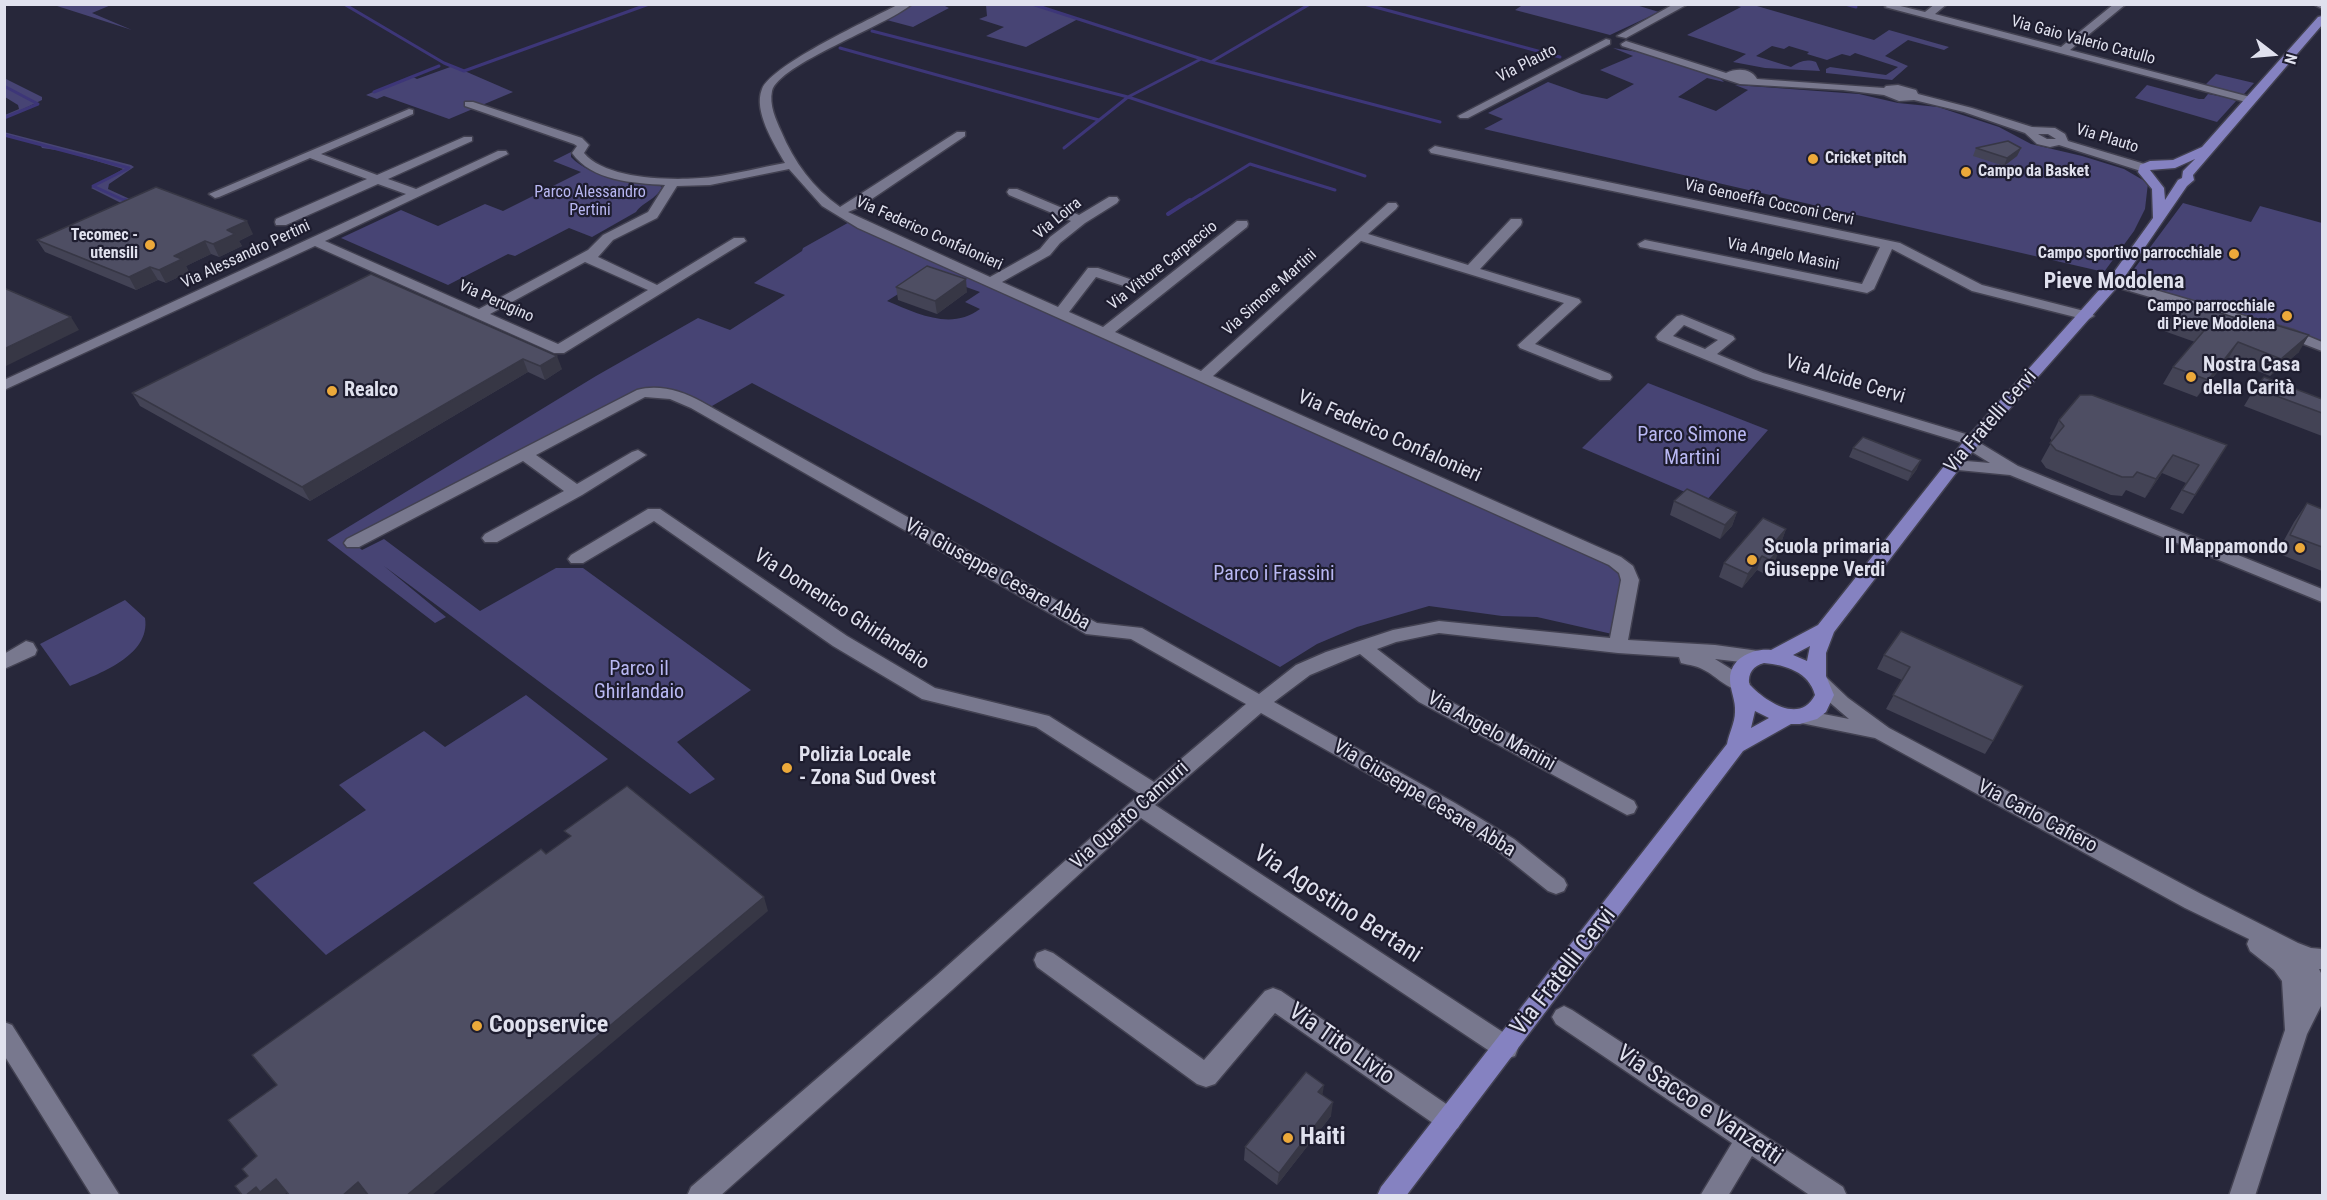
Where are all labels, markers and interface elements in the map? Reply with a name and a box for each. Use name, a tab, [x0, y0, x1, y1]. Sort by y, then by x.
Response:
street label: Via Gaio Valerio Catullo	[2009, 12, 2157, 70]
north arrow	[2243, 24, 2303, 84]
street label: Via Plauto	[1494, 41, 1560, 87]
text: N	[2280, 52, 2301, 66]
street label: Via Plauto	[2073, 120, 2141, 158]
place label: Cricket pitch	[1825, 149, 1907, 169]
marker: Cricket pitch	[1806, 152, 1820, 166]
place label: Campo da Basket	[1978, 162, 2089, 182]
marker: Campo da Basket	[1959, 165, 1973, 179]
street label: Via Genoeffa Cocconi Cervi	[1683, 176, 1855, 230]
park label: Parco Alessandro Pertini	[534, 183, 646, 221]
street label: Via Federico Confalonieri	[853, 193, 1005, 275]
street label: Via Loira	[1030, 194, 1086, 244]
street label: Via Alessandro Pertini	[178, 217, 314, 293]
street label: Via Vittore Carpaccio	[1104, 217, 1222, 315]
place label: Tecomec - utensili	[71, 226, 138, 264]
street label: Via Angelo Masini	[1725, 235, 1841, 275]
marker: Tecomec - utensili	[143, 238, 157, 252]
place label: Campo sportivo parrocchiale	[2038, 244, 2222, 264]
street label: Via Simone Martini	[1219, 246, 1321, 340]
marker: Campo sportivo parrocchiale	[2227, 247, 2241, 261]
district label: Pieve Modolena	[2044, 269, 2184, 295]
street label: Via Perugino	[455, 277, 537, 327]
place label: Campo parrocchiale di Pieve Modolena	[2147, 297, 2275, 335]
marker: Campo parrocchiale di Pieve Modolena	[2280, 309, 2294, 323]
street label: Via Alcide Cervi	[1782, 350, 1908, 410]
place label: Nostra Casa della Carità	[2203, 354, 2300, 401]
street label: Via Fratelli Cervi	[1940, 366, 2042, 478]
marker: Nostra Casa della Carità	[2184, 370, 2198, 384]
place label: Realco	[344, 379, 398, 403]
marker: Realco	[325, 384, 339, 398]
street label: Via Federico Confalonieri	[1293, 386, 1485, 488]
park label: Parco Simone Martini	[1637, 424, 1747, 471]
street label: Via Giuseppe Cesare Abba	[900, 514, 1094, 636]
place label: Scuola primaria Giuseppe Verdi	[1764, 536, 1890, 583]
place label: Il Mappamondo	[2165, 536, 2288, 560]
marker: Il Mappamondo	[2293, 541, 2307, 555]
street label: Via Domenico Ghirlandaio	[749, 544, 933, 676]
marker: Scuola primaria Giuseppe Verdi	[1745, 553, 1759, 567]
park label: Parco i Frassini	[1213, 563, 1335, 587]
park label: Parco il Ghirlandaio	[594, 658, 684, 705]
street label: Via Angelo Manini	[1423, 687, 1559, 777]
street label: Via Giuseppe Cesare Abba	[1329, 735, 1519, 863]
place label: Polizia Locale - Zona Sud Ovest	[799, 744, 936, 791]
street label: Via Quarto Camurri	[1066, 757, 1194, 875]
marker: Polizia Locale - Zona Sud Ovest	[780, 761, 794, 775]
street label: Via Carlo Cafiero	[1973, 775, 2101, 859]
street label: Via Agostino Bertani	[1248, 840, 1426, 970]
street label: Via Fratelli Cervi	[1505, 902, 1623, 1042]
street label: Via Tito Livio	[1282, 998, 1400, 1092]
place label: Coopservice	[489, 1012, 608, 1040]
marker: Coopservice	[470, 1019, 484, 1033]
street label: Via Sacco e Vanzetti	[1611, 1040, 1787, 1172]
place label: Haiti	[1300, 1124, 1345, 1152]
marker: Haiti	[1281, 1131, 1295, 1145]

